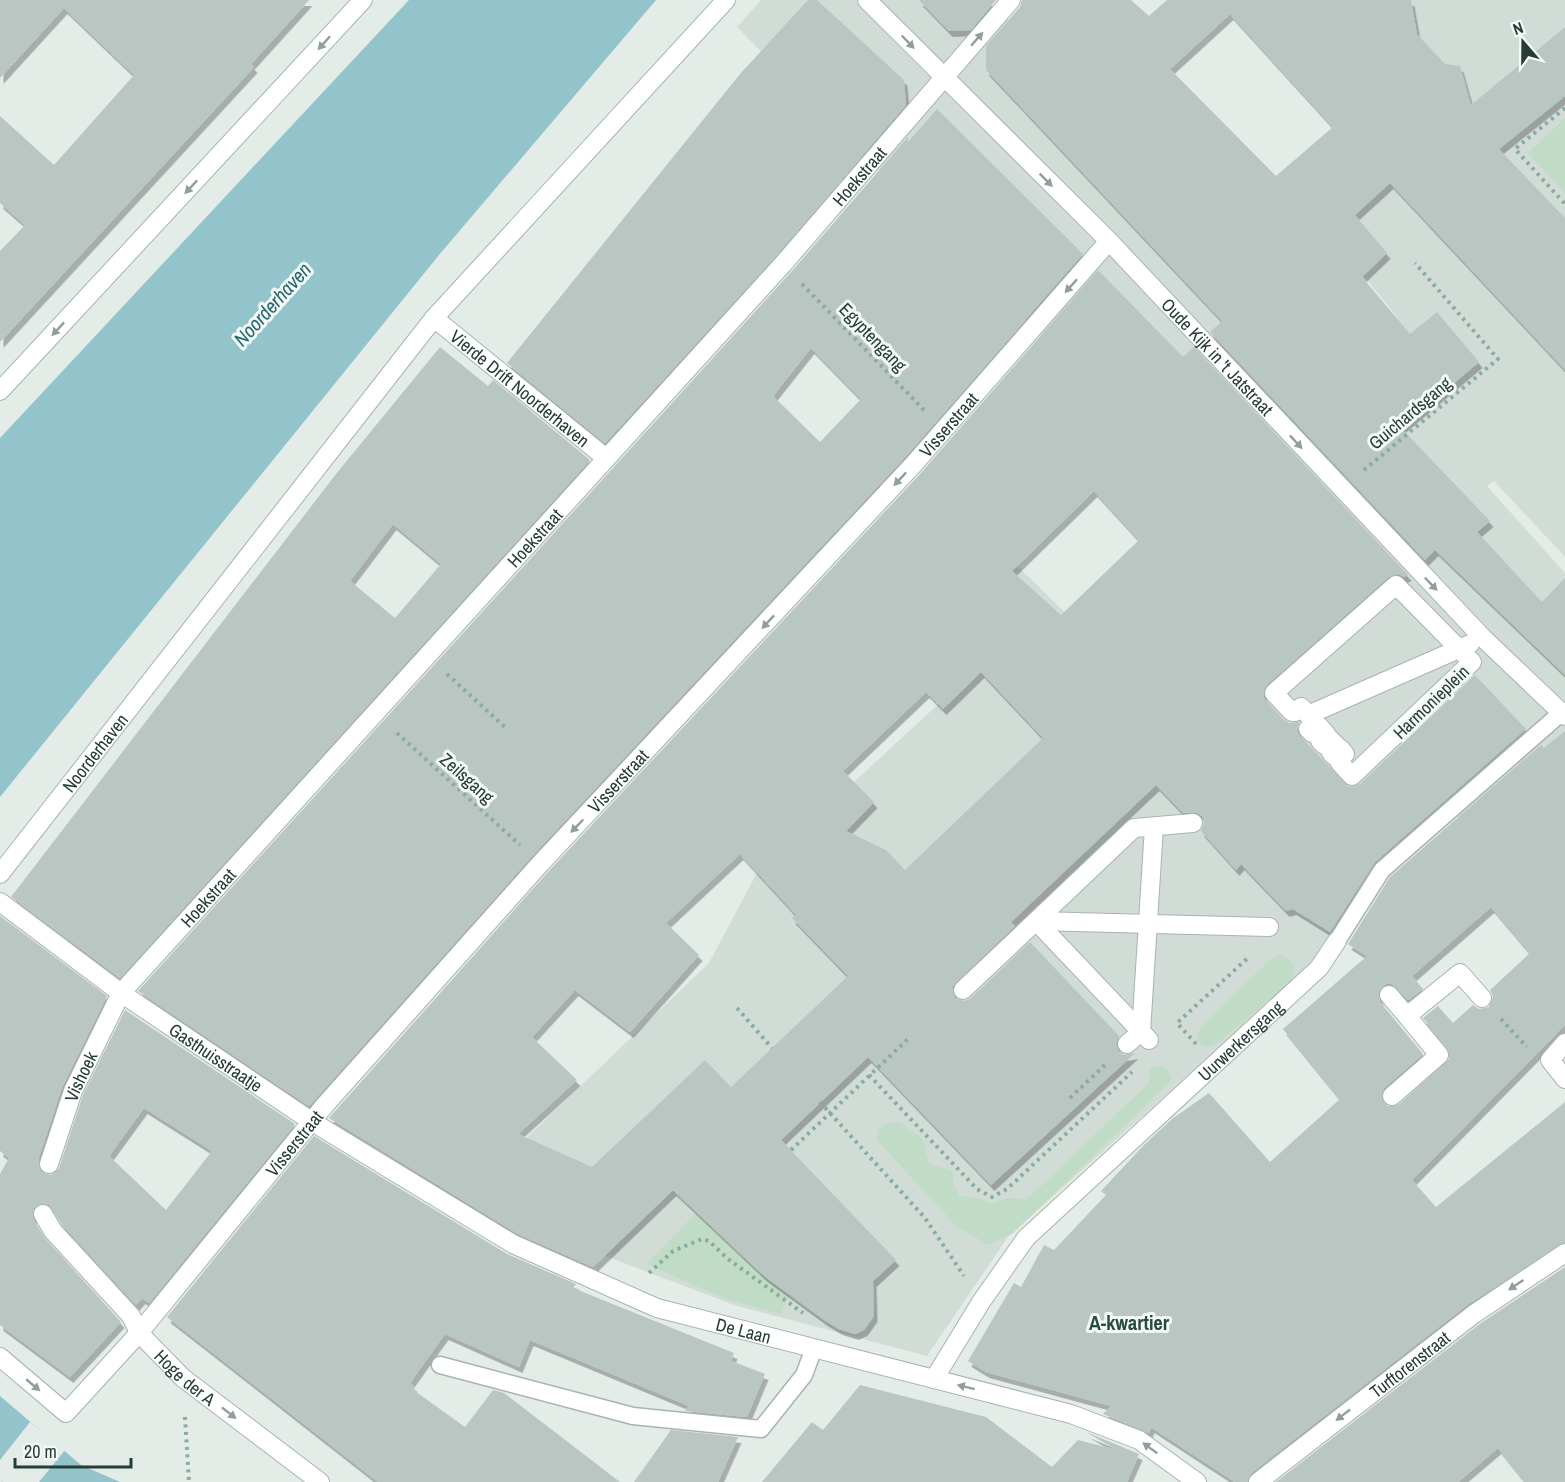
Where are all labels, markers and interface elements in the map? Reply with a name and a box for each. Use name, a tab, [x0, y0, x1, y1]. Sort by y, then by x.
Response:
north arrow	[1493, 12, 1553, 72]
text: N	[1510, 16, 1526, 40]
one-way arrow	[970, 32, 983, 47]
one-way arrow	[901, 34, 915, 49]
one-way arrow	[317, 36, 331, 50]
street label: Hoekstraat	[826, 141, 892, 211]
one-way arrow	[1039, 172, 1053, 186]
one-way arrow	[185, 179, 199, 193]
water label: Noorderhaven	[227, 256, 317, 352]
one-way arrow	[1065, 278, 1078, 293]
street label: Oude Kijk in 't Jatstraat	[1156, 292, 1279, 421]
street label: Egyptengang	[834, 297, 913, 378]
one-way arrow	[52, 321, 65, 336]
street label: Vierde Drift Noorderhaven	[445, 324, 595, 452]
street label: Guichardsgang	[1363, 370, 1457, 455]
street label: Visserstraat	[913, 387, 984, 462]
one-way arrow	[1289, 435, 1303, 449]
one-way arrow	[894, 471, 907, 486]
street label: Hoekstraat	[501, 503, 568, 573]
one-way arrow	[1423, 576, 1437, 590]
one-way arrow	[761, 615, 775, 629]
street label: Harmonieplein	[1387, 659, 1475, 745]
street label: Noorderhaven	[56, 708, 133, 797]
street label: Visserstraat	[582, 744, 654, 818]
street label: Zeilsgang	[435, 747, 500, 810]
one-way arrow	[570, 818, 584, 832]
street label: Hoekstraat	[174, 863, 241, 932]
street label: Uurwerkersgang	[1192, 994, 1289, 1086]
street label: Gasthuisstraatje	[164, 1017, 268, 1097]
street label: Vishoek	[58, 1047, 103, 1105]
street label: Visserstraat	[259, 1105, 328, 1181]
one-way arrow	[1508, 1280, 1525, 1291]
district label: A-kwartier	[1089, 1309, 1170, 1336]
street label: De Laan	[713, 1311, 774, 1349]
street label: Turftorenstraat	[1364, 1325, 1455, 1403]
street label: Hoge der A	[149, 1344, 221, 1411]
one-way arrow	[25, 1378, 40, 1391]
one-way arrow	[956, 1382, 974, 1391]
one-way arrow	[222, 1407, 237, 1419]
one-way arrow	[1336, 1408, 1351, 1420]
scale bar	[15, 1431, 130, 1469]
text: 20 m	[24, 1439, 57, 1464]
one-way arrow	[1142, 1442, 1157, 1454]

